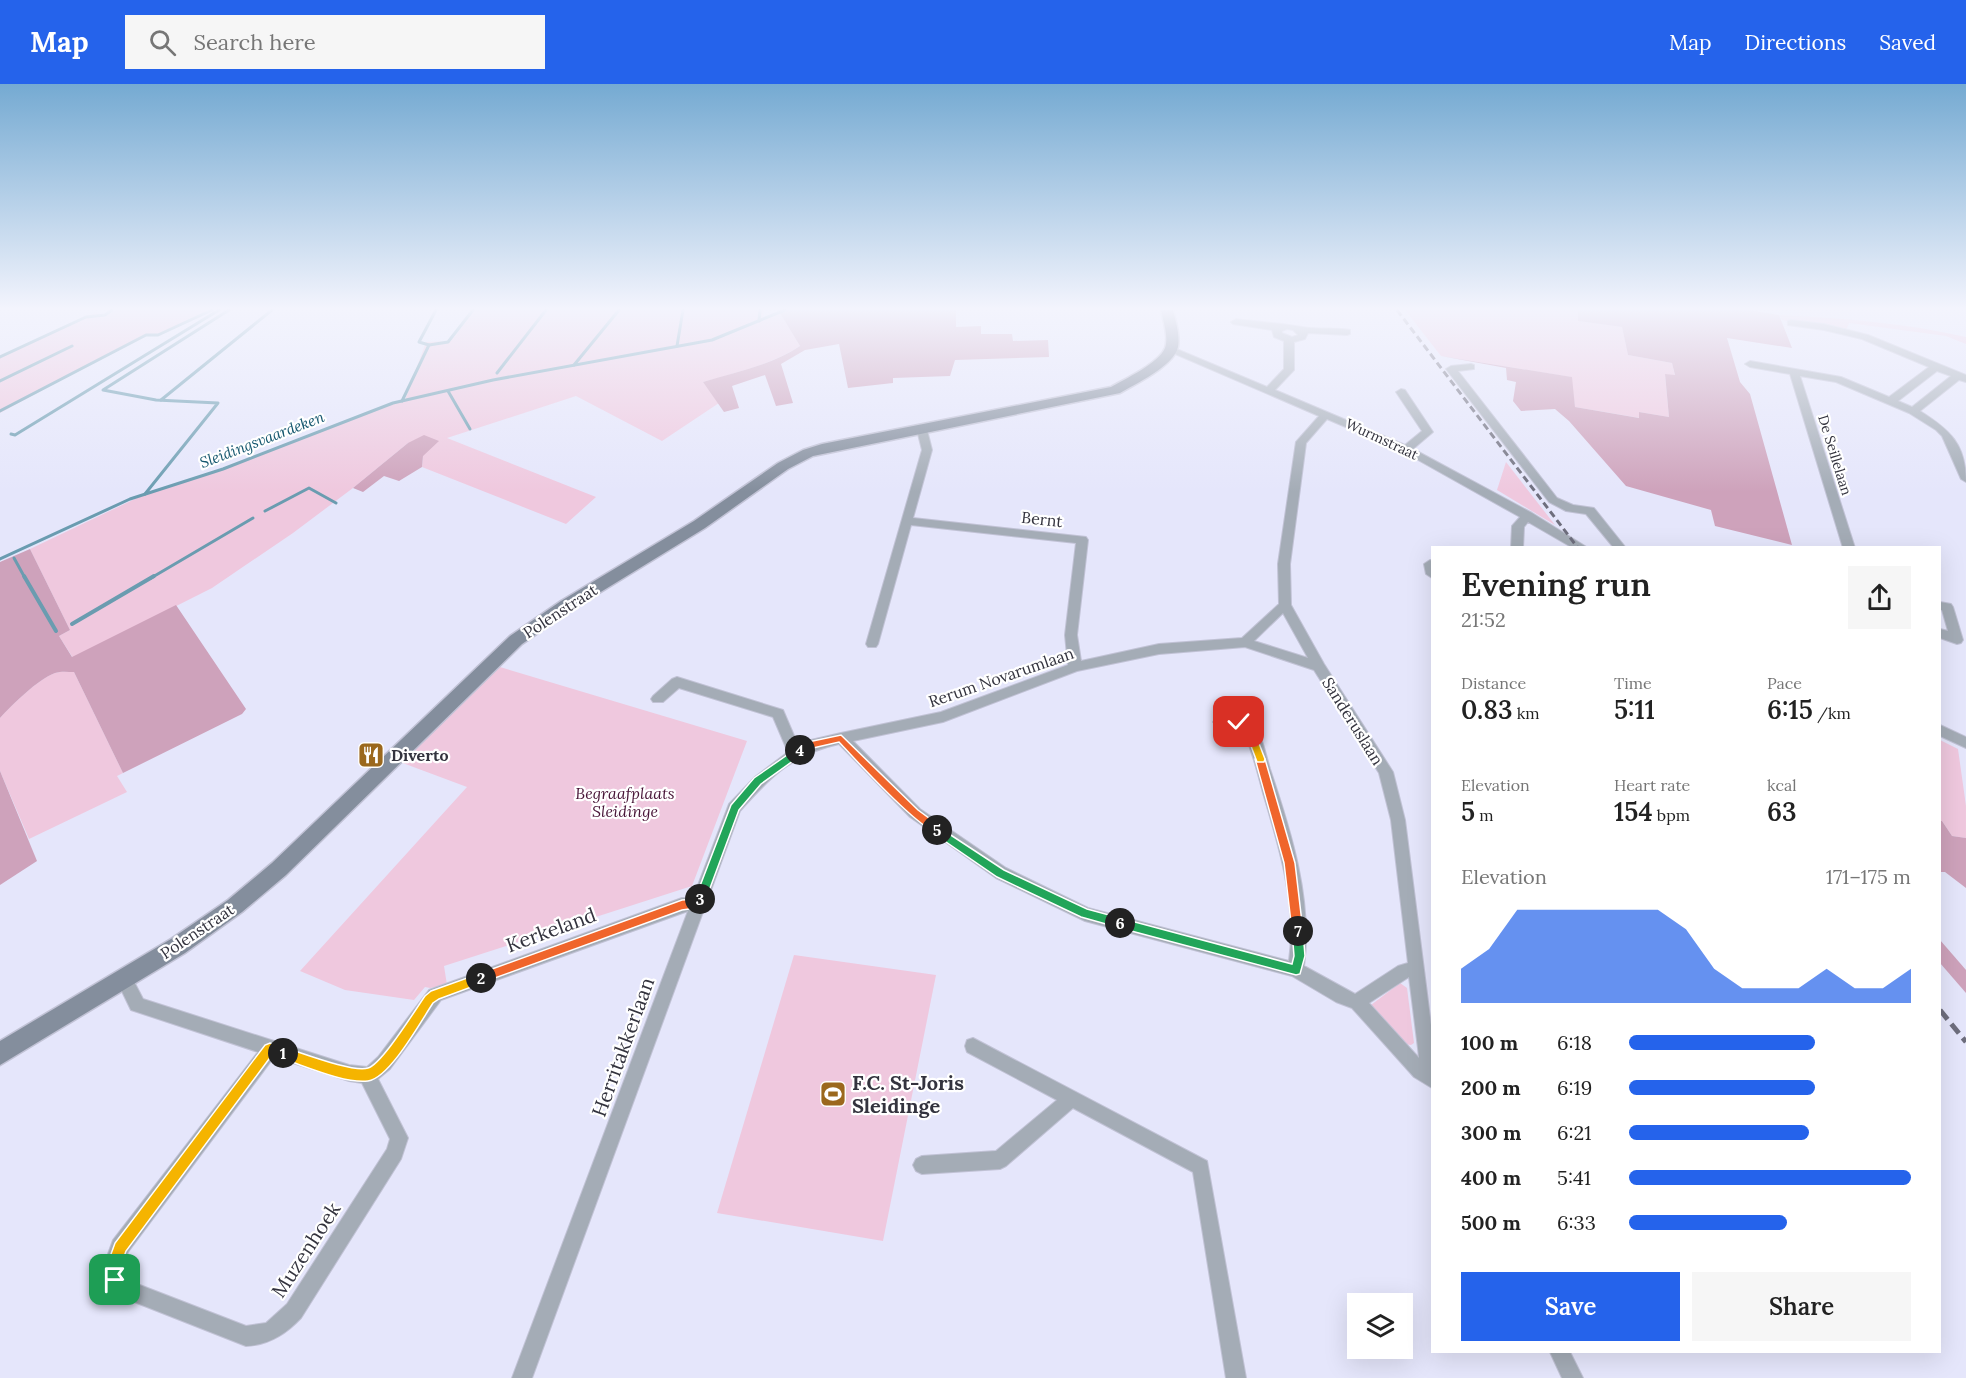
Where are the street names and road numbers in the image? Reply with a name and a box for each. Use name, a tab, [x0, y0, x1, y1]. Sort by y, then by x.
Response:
street label: De Seillelaan	[1814, 413, 1856, 498]
street label: Wurmstraat	[1343, 414, 1422, 464]
street label: Bernt	[1020, 507, 1064, 531]
street label: Polenstraat	[519, 579, 602, 642]
street label: Rerum Novarumlaan	[926, 643, 1077, 711]
street label: Sanderuslaan	[1318, 673, 1388, 769]
street label: Polenstraat	[156, 899, 238, 963]
street label: Kerkeland	[502, 902, 599, 957]
street label: Herritakkerlaan	[586, 974, 659, 1120]
street label: Muzenhoek	[266, 1197, 346, 1302]

